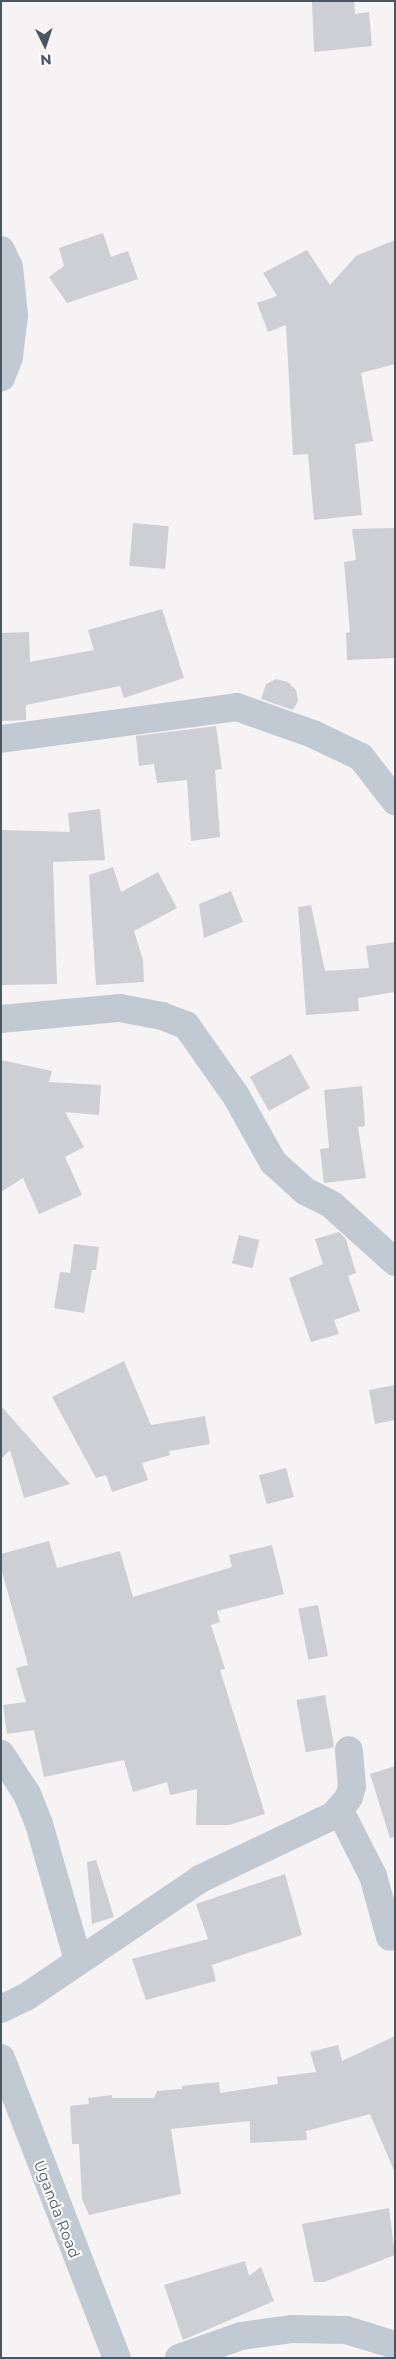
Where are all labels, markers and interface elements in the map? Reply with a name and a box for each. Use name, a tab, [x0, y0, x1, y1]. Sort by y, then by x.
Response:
north arrow	[20, 20, 70, 70]
text: N	[40, 51, 52, 69]
street label: Uganda Road	[30, 2158, 84, 2260]

